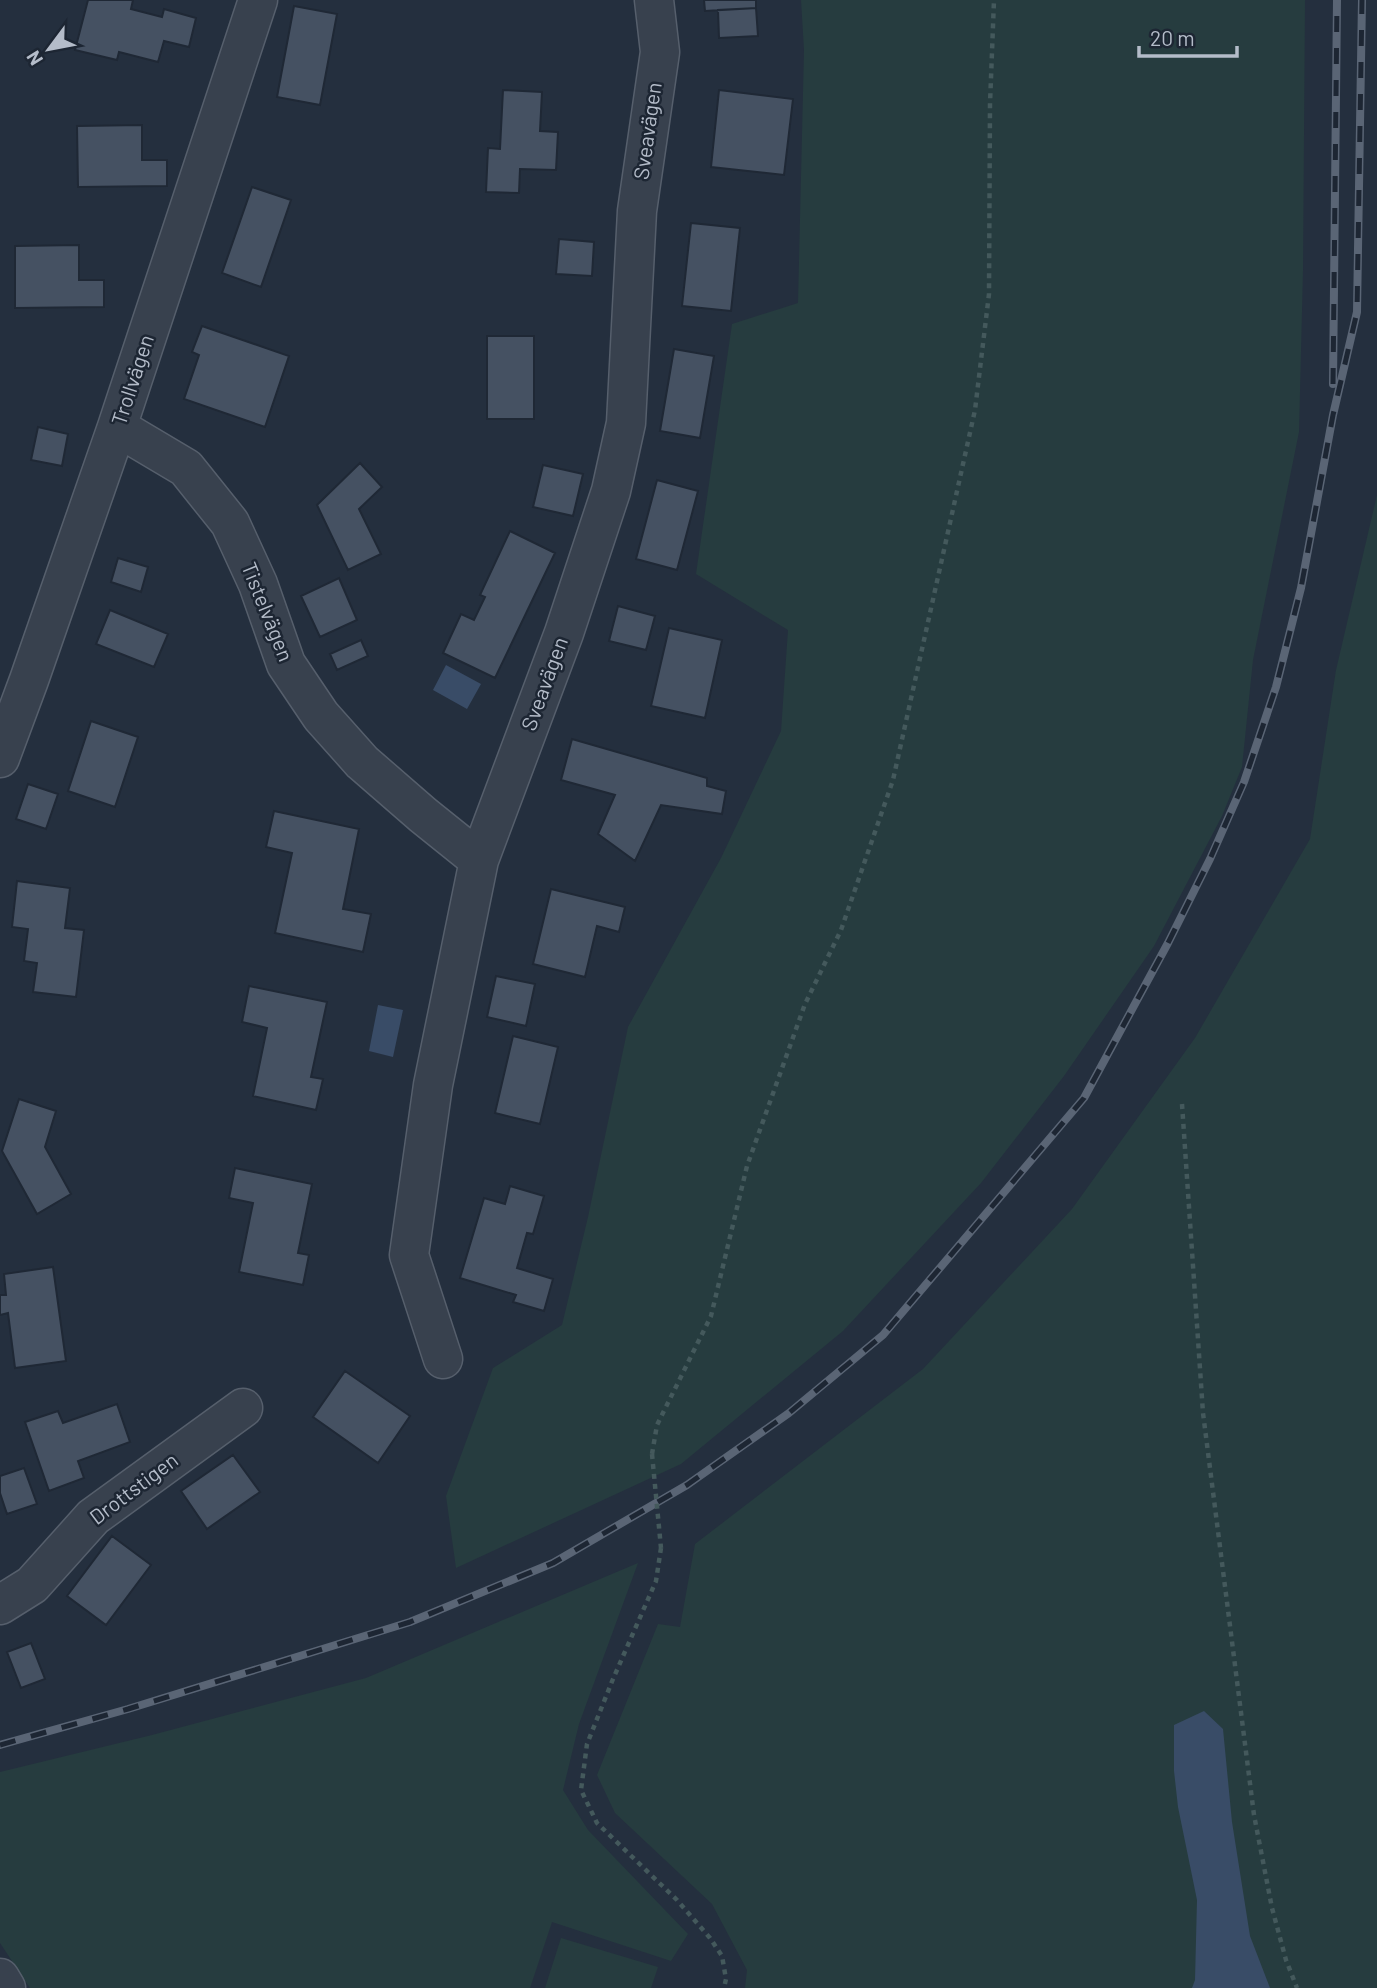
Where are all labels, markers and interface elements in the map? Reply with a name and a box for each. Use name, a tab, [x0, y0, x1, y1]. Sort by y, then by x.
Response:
north arrow	[14, 14, 84, 84]
scale bar	[1139, 14, 1237, 58]
text: 20 m	[1150, 25, 1195, 50]
text: N	[21, 47, 47, 70]
street label: Sveavägen	[627, 81, 666, 181]
street label: Trollvägen	[105, 331, 158, 428]
street label: Tistelvägen	[237, 558, 300, 665]
street label: Sveavägen	[515, 633, 572, 734]
street label: Drottstigen	[84, 1447, 182, 1529]

